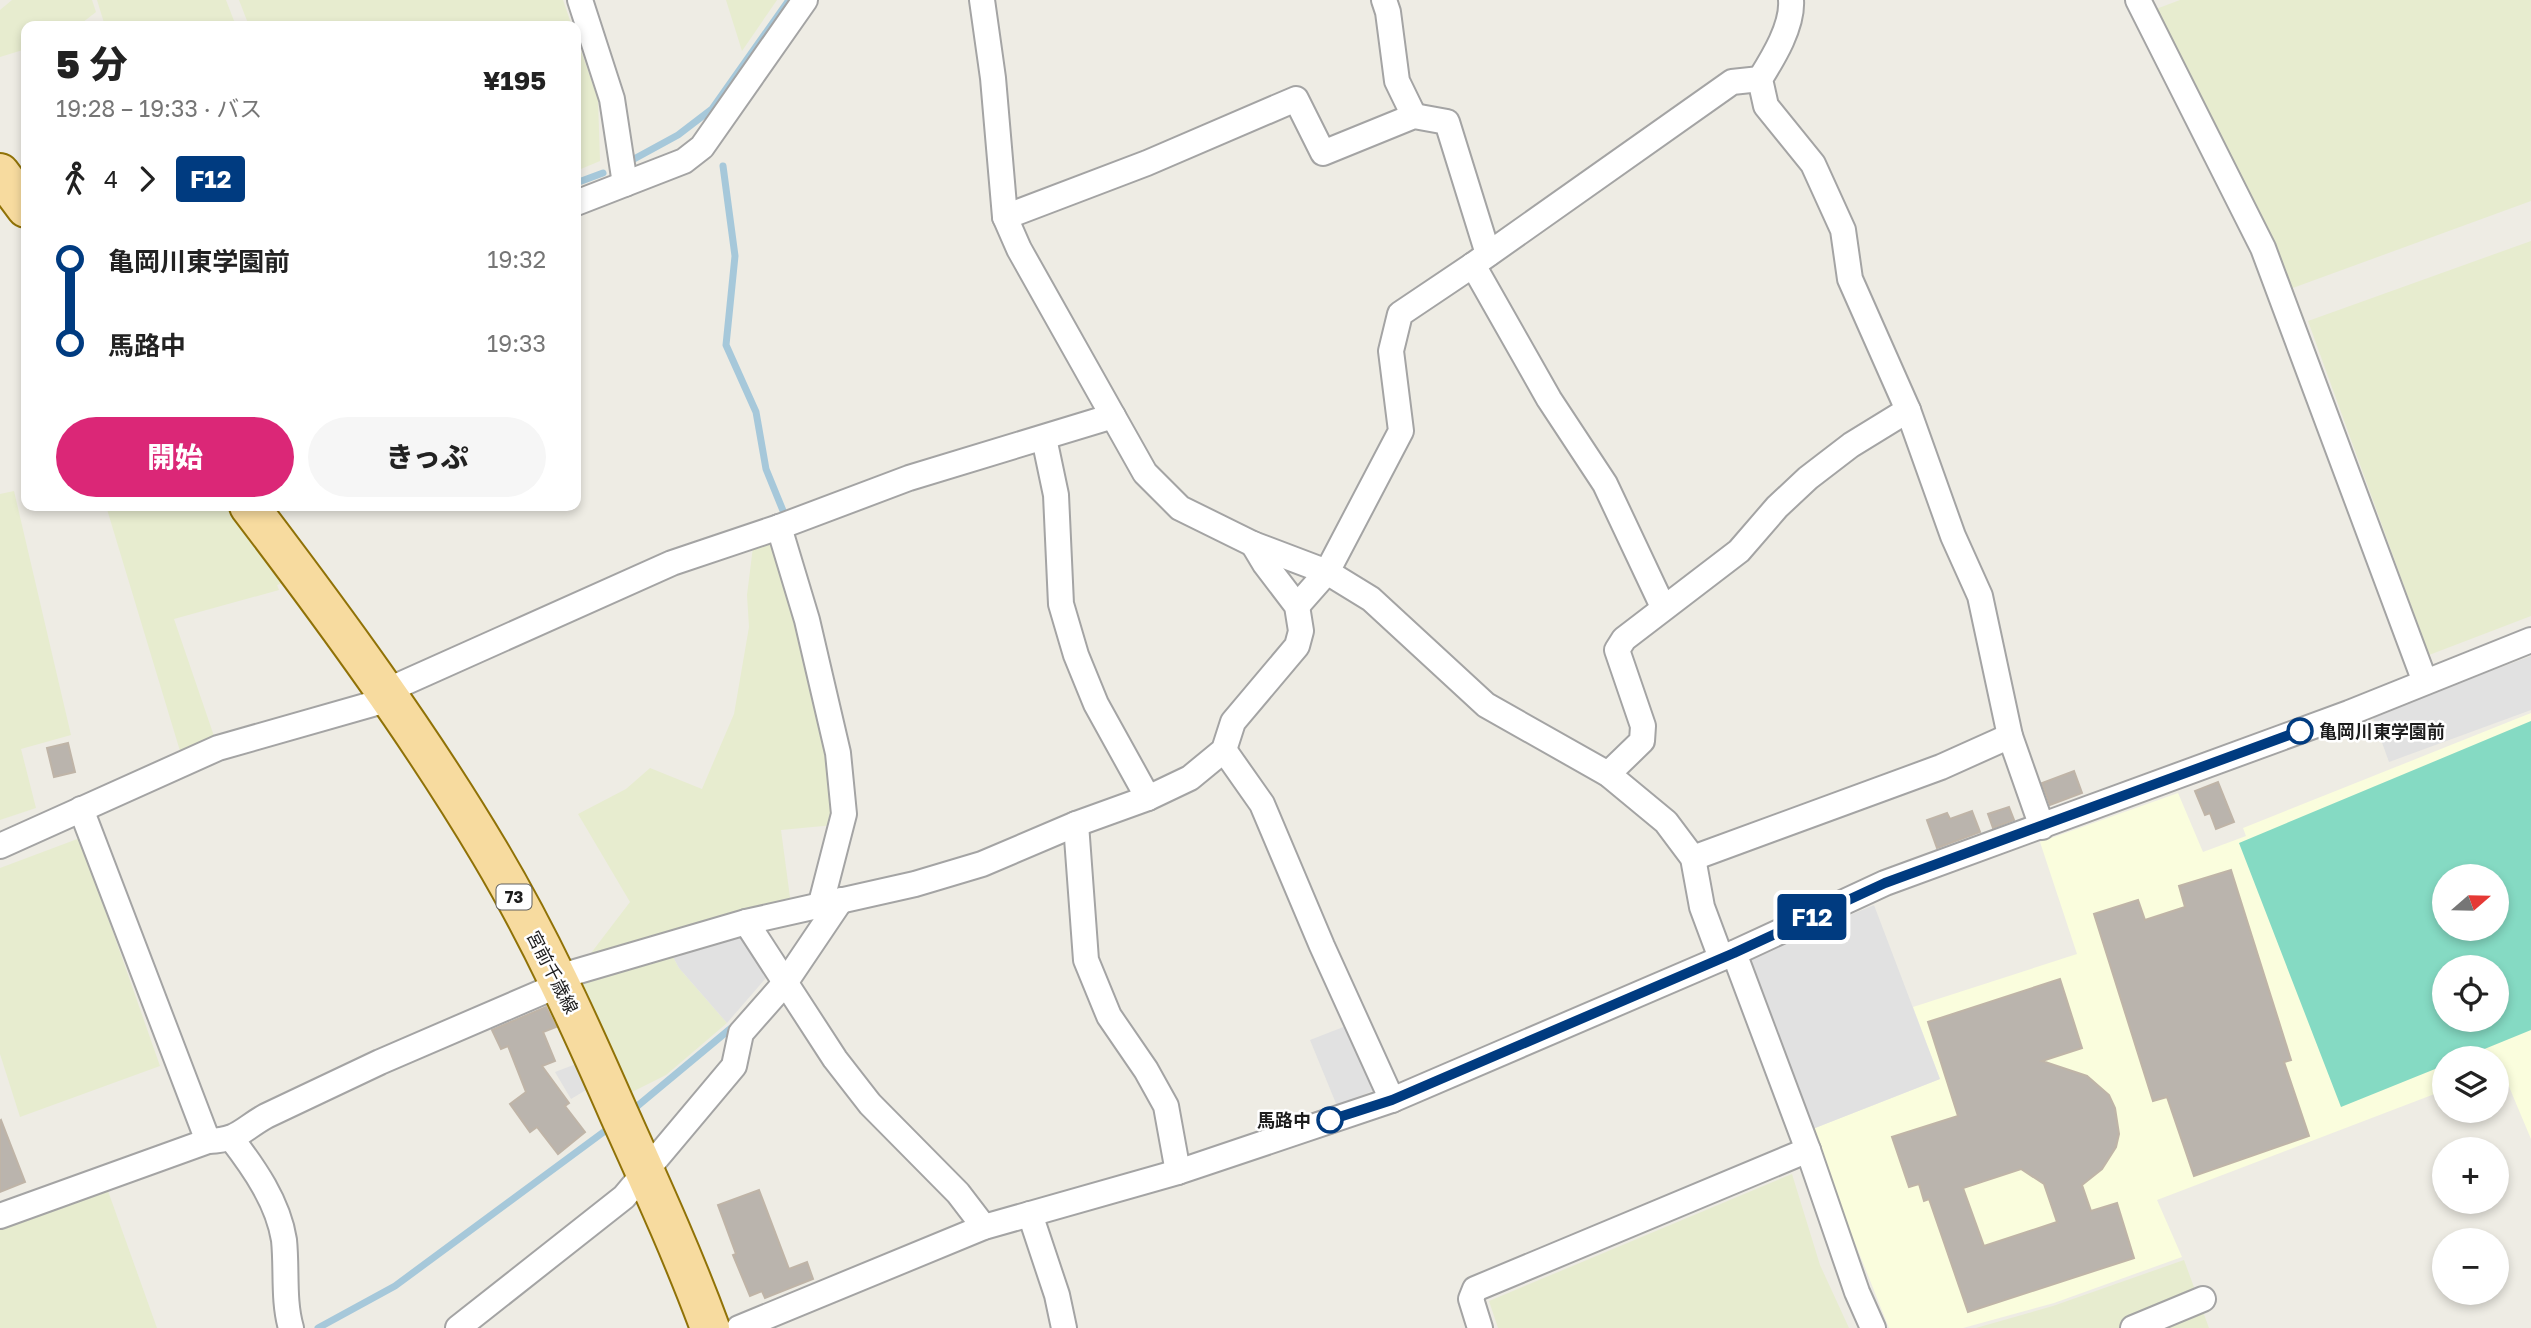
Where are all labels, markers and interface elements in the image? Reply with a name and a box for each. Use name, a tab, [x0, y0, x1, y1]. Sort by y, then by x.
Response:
text: 5 分	[56, 41, 127, 86]
text: ¥195	[483, 65, 546, 96]
text: 19:28 – 19:33 · バス	[56, 94, 262, 122]
icon: walk	[56, 160, 94, 198]
icon: forward	[128, 160, 166, 198]
text: F12	[190, 164, 231, 193]
text: 4	[104, 165, 118, 193]
text: 19:32	[487, 245, 546, 273]
text: 亀岡川東学園前	[108, 246, 290, 277]
text: 19:33	[487, 329, 546, 357]
text: 馬路中	[108, 330, 186, 361]
button: 開始	[56, 417, 294, 497]
button: きっぷ	[308, 417, 546, 497]
marker: 亀岡川東学園前	[2287, 718, 2313, 744]
place label: 亀岡川東学園前	[2319, 720, 2445, 742]
north arrow	[2432, 864, 2510, 942]
map controls	[2432, 864, 2509, 1305]
road number: 73	[496, 884, 532, 909]
line badge: F12	[1772, 894, 1852, 940]
text: F12	[1791, 902, 1833, 931]
street label: 宮前千歳線	[523, 927, 583, 1017]
button: locate	[2432, 955, 2509, 1032]
button: layers	[2432, 1046, 2509, 1123]
marker: 馬路中	[1317, 1107, 1343, 1133]
place label: 馬路中	[1257, 1109, 1311, 1131]
button: +	[2432, 1137, 2509, 1214]
button: −	[2432, 1228, 2509, 1305]

